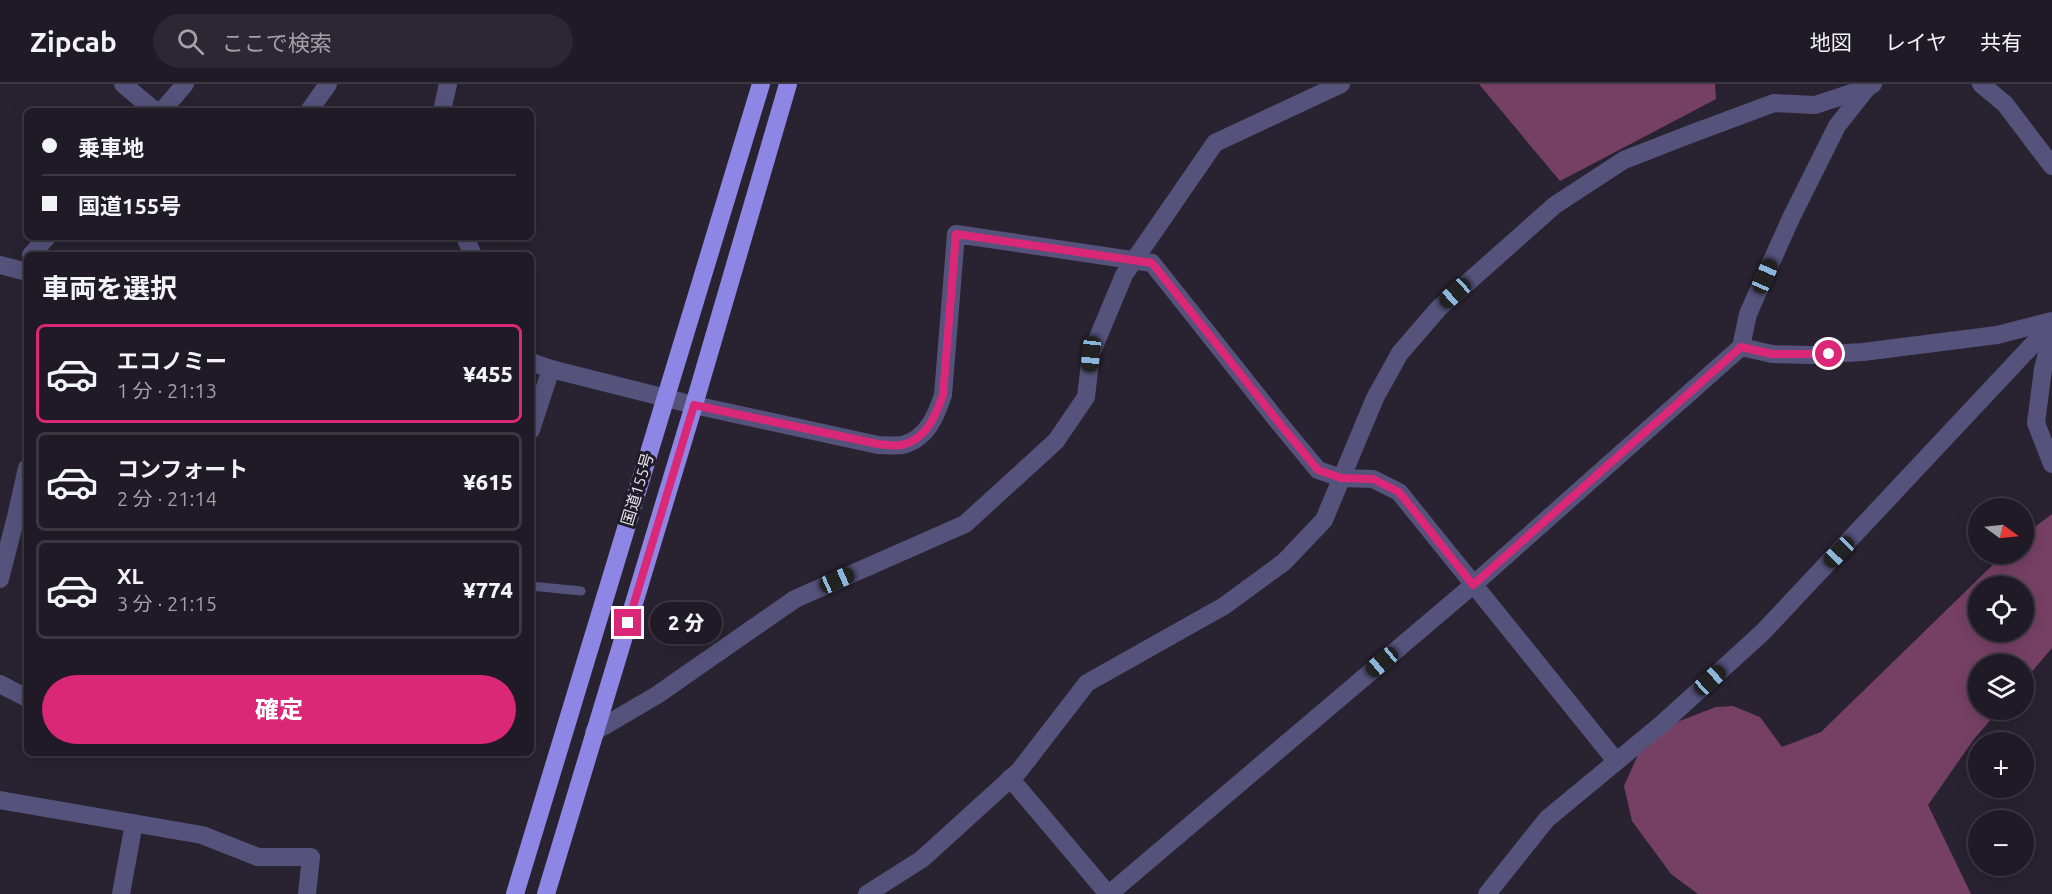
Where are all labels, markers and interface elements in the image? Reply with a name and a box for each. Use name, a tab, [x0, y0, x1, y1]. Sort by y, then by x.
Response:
search box	[153, 14, 573, 68]
icon: search	[174, 25, 207, 58]
text: Zipcab	[30, 26, 117, 57]
text: ここで検索	[222, 30, 332, 55]
text: 地図	[1810, 30, 1852, 54]
text: レイヤ	[1885, 30, 1947, 54]
text: 共有	[1980, 30, 2022, 54]
text: 乗車地	[78, 135, 144, 160]
text: 国道155号	[78, 193, 181, 218]
car	[1749, 256, 1781, 296]
text: 車両を選択	[42, 273, 177, 303]
car	[1436, 274, 1474, 312]
car	[1080, 335, 1102, 373]
route start	[1815, 340, 1842, 367]
icon: car	[45, 347, 99, 401]
text: エコノミー	[117, 348, 227, 373]
text: ¥455	[463, 361, 513, 386]
text: 1 分 · 21:13	[117, 379, 217, 402]
street label: 国道155号	[617, 450, 657, 528]
icon: car	[45, 455, 99, 509]
text: コンフォート	[117, 456, 248, 481]
text: ¥615	[463, 469, 513, 494]
text: 2 分 · 21:14	[117, 487, 217, 510]
north arrow	[1968, 498, 2034, 564]
map controls	[1968, 498, 2034, 876]
car	[1820, 533, 1858, 571]
icon: car	[45, 563, 99, 617]
text: XL	[117, 563, 144, 588]
car	[817, 564, 857, 596]
button: locate	[1968, 576, 2034, 642]
text: ¥774	[463, 577, 513, 602]
text: 3 分 · 21:15	[117, 592, 217, 615]
callout: 2 分	[649, 602, 721, 644]
route end	[614, 609, 641, 636]
text: 2 分	[668, 611, 704, 634]
car	[1362, 644, 1402, 680]
button: layers	[1968, 654, 2034, 720]
car	[1691, 661, 1729, 699]
button: 確定	[42, 675, 516, 744]
button: +	[1968, 732, 2034, 798]
button: −	[1968, 810, 2034, 876]

